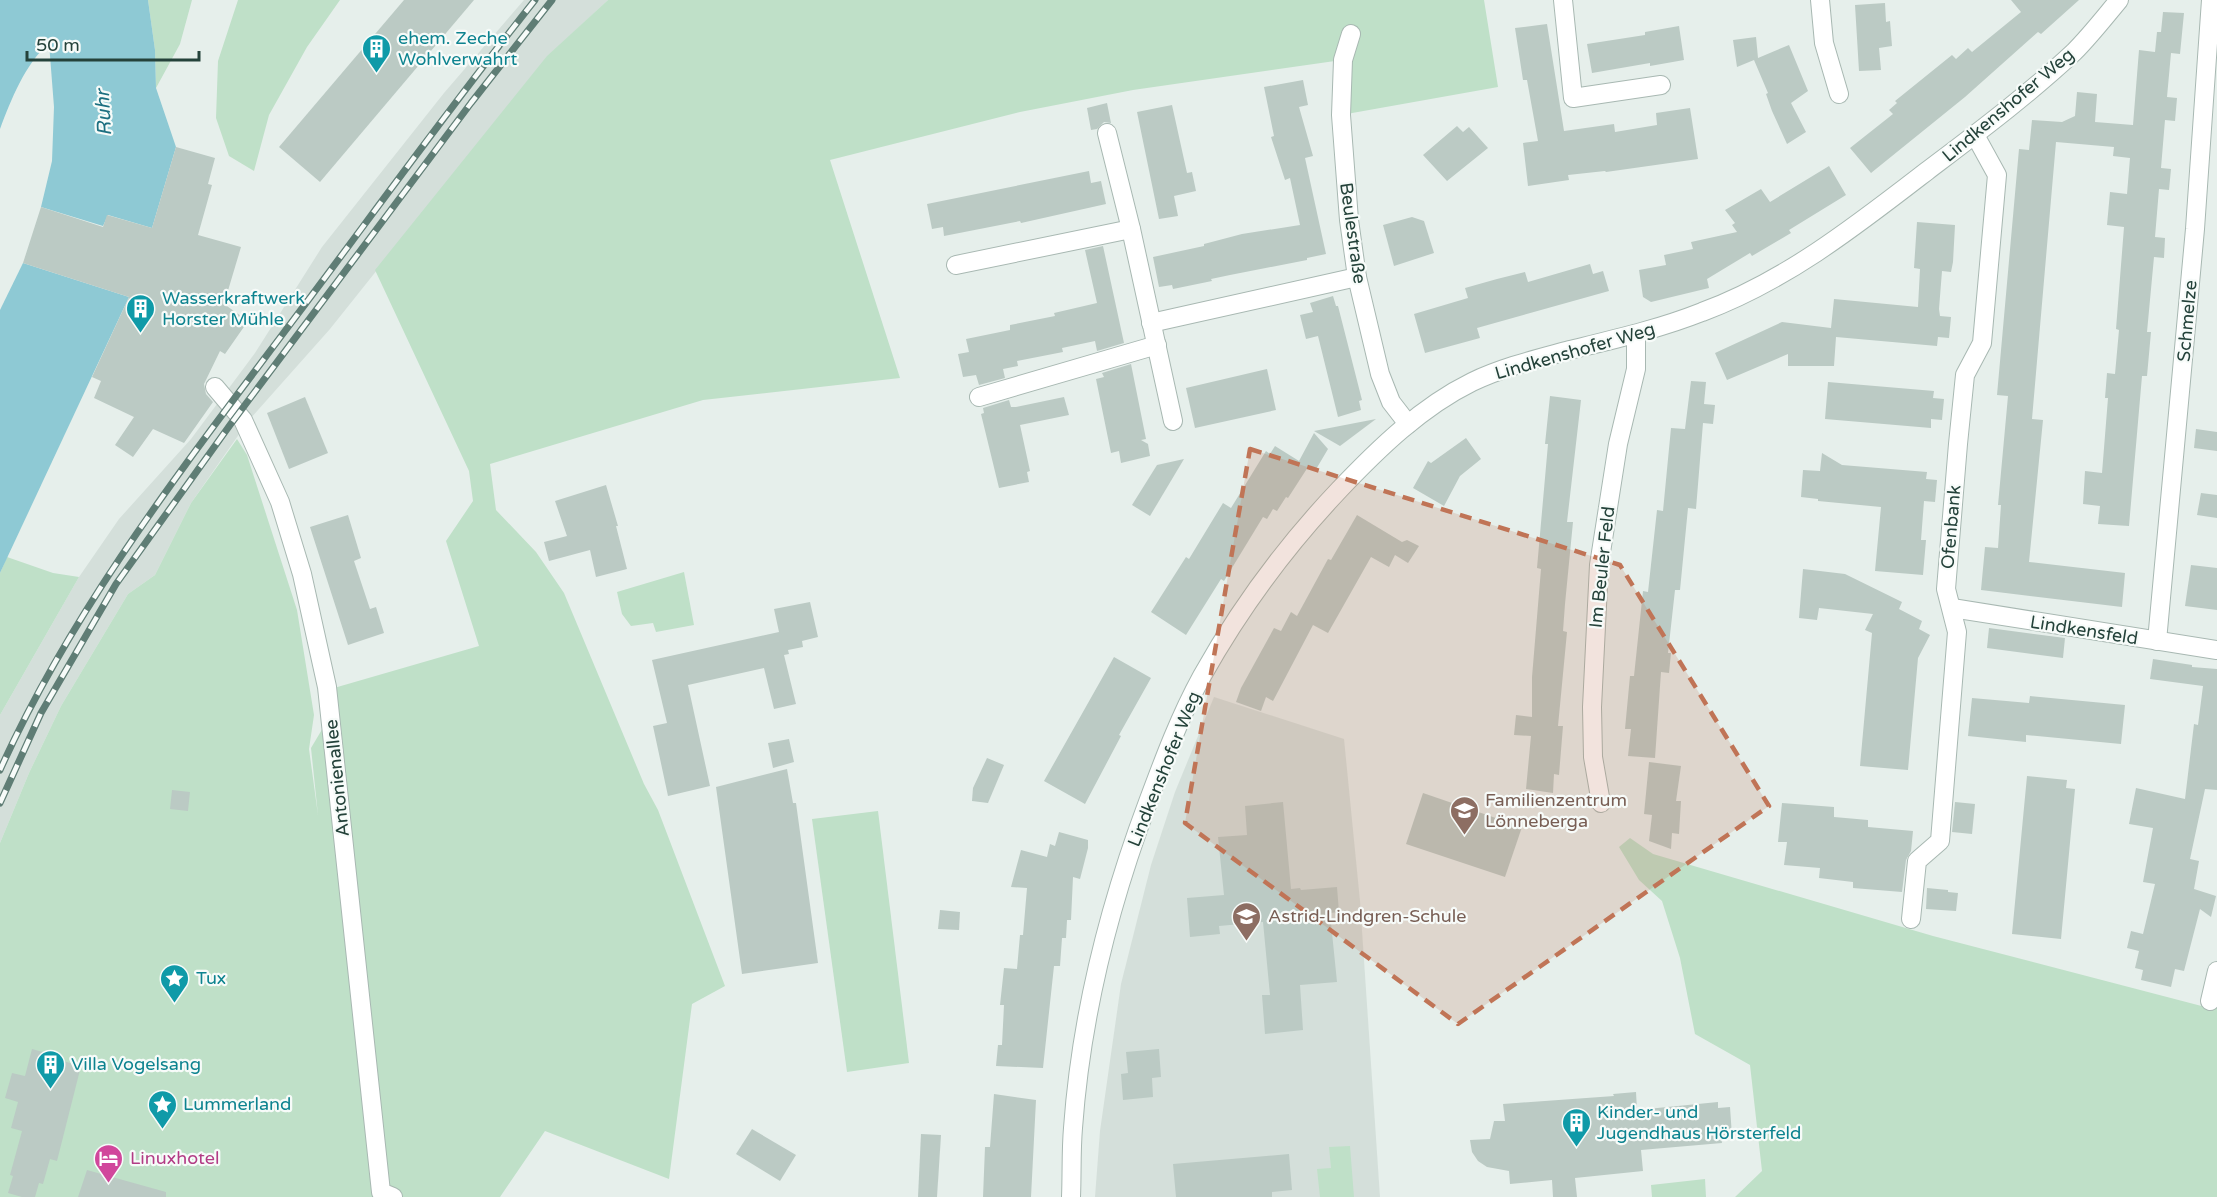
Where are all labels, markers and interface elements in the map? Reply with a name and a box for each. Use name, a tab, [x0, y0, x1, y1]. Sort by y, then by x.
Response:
scale bar	[27, 24, 200, 62]
place label: ehem. Zeche Wohlverwahrt	[398, 27, 517, 70]
building icon: ehem. Zeche Wohlverwahrt	[361, 32, 393, 74]
text: 50 m	[36, 34, 80, 56]
street label: Lindkenshofer Weg	[1938, 43, 2078, 167]
water label: Ruhr	[91, 87, 117, 137]
street label: Beulestraße	[1335, 181, 1371, 285]
street label: Schmelze	[2172, 279, 2202, 363]
place label: Wasserkraftwerk Horster Mühle	[162, 287, 305, 330]
building icon: Wasserkraftwerk Horster Mühle	[125, 292, 157, 334]
street label: Lindkenshofer Weg	[1492, 318, 1658, 384]
street label: Ofenbank	[1936, 484, 1966, 570]
street label: Im Beuler Feld	[1585, 505, 1619, 629]
street label: Lindkensfeld	[2028, 611, 2140, 649]
street label: Lindkenshofer Weg	[1123, 688, 1205, 850]
street label: Antonienallee	[320, 718, 354, 838]
place label: Familienzentrum Lönneberga	[1485, 789, 1627, 832]
school or university icon: Familienzentrum Lönneberga	[1448, 794, 1480, 836]
school or university icon: Astrid-Lindgren-Schule	[1231, 900, 1263, 942]
place label: Astrid-Lindgren-Schule	[1268, 905, 1466, 927]
place icon: Tux	[159, 962, 191, 1004]
place label: Tux	[196, 967, 226, 989]
building icon: Villa Vogelsang	[34, 1048, 66, 1090]
place label: Villa Vogelsang	[71, 1053, 201, 1075]
place icon: Lummerland	[146, 1088, 178, 1130]
place label: Lummerland	[183, 1093, 291, 1115]
place label: Kinder- und Jugendhaus Hörsterfeld	[1597, 1101, 1801, 1144]
building icon: Kinder- und Jugendhaus Hörsterfeld	[1560, 1106, 1592, 1148]
hotel icon: Linuxhotel	[93, 1142, 125, 1184]
place label: Linuxhotel	[130, 1147, 219, 1169]

